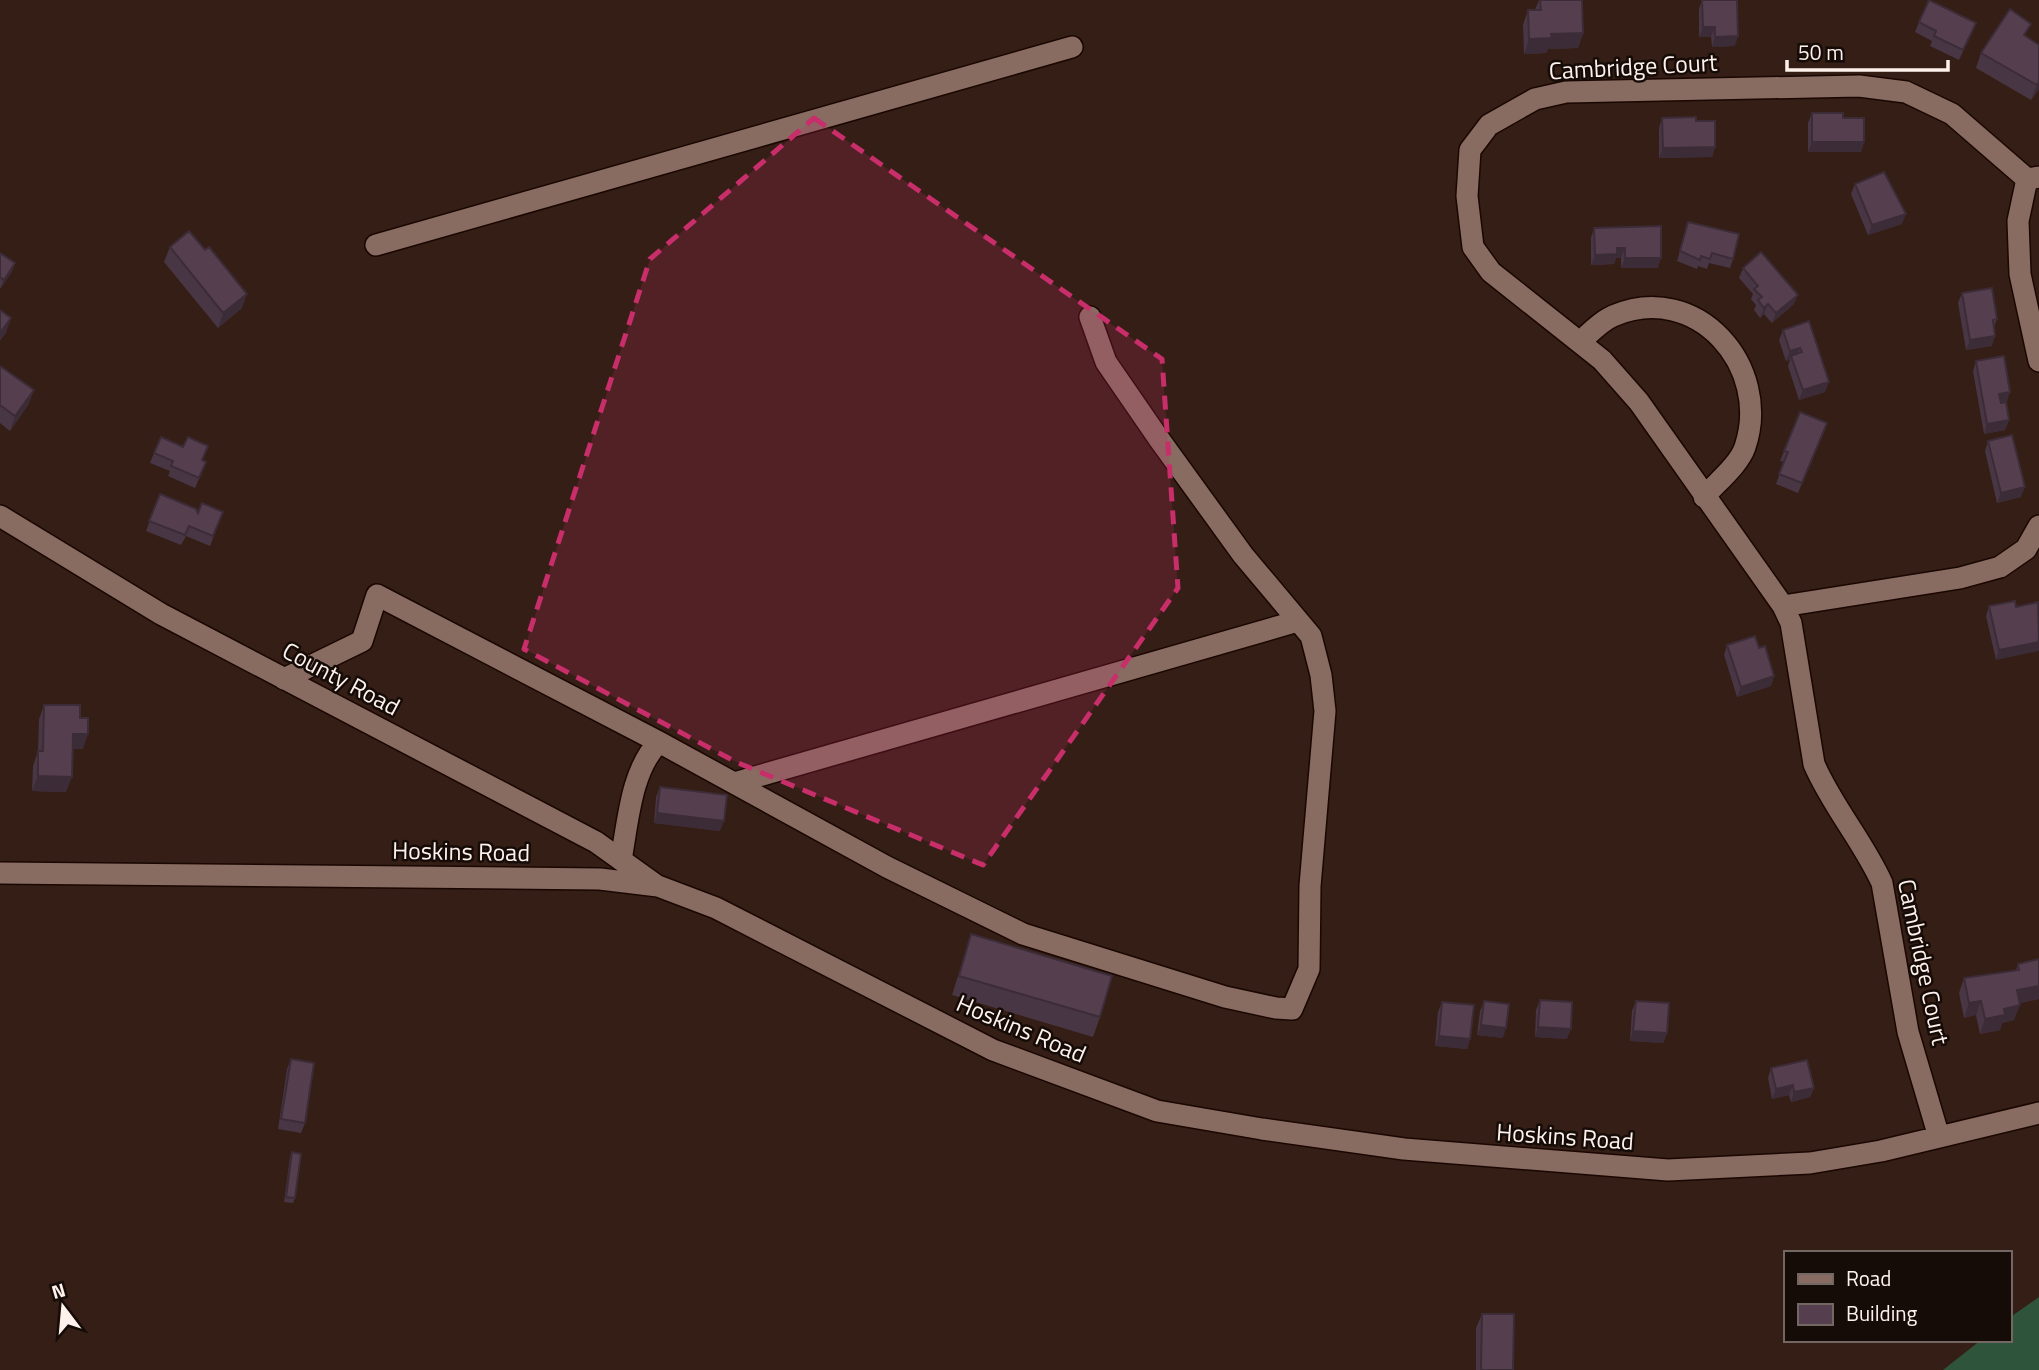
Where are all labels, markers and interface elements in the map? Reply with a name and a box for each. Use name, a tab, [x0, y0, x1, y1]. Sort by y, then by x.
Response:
scale bar	[1787, 28, 1948, 72]
text: 50 m	[1798, 36, 1844, 68]
street label: Cambridge Court	[1548, 44, 1719, 88]
street label: County Road	[276, 632, 407, 724]
street label: Hoskins Road	[392, 832, 530, 870]
street label: Cambridge Court	[1889, 876, 1959, 1049]
street label: Hoskins Road	[951, 985, 1092, 1072]
street label: Hoskins Road	[1495, 1113, 1635, 1159]
legend	[1784, 1251, 2011, 1342]
text: Road	[1846, 1262, 1891, 1294]
north arrow	[28, 1272, 98, 1342]
text: N	[48, 1274, 69, 1306]
text: Building	[1846, 1297, 1918, 1329]

